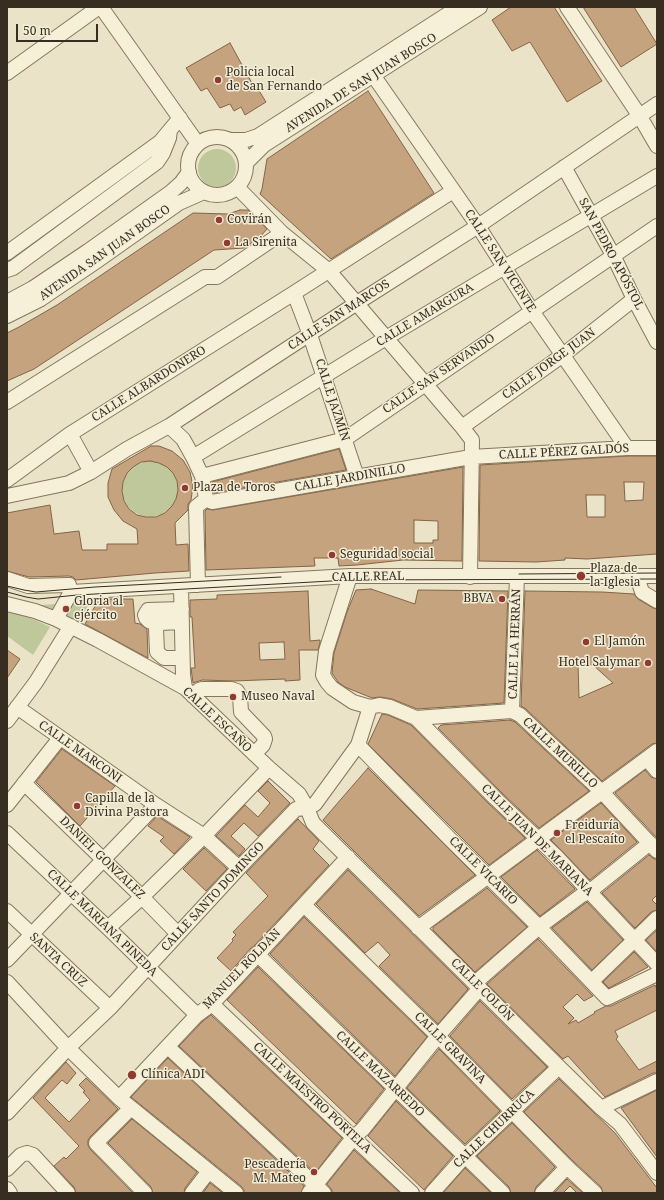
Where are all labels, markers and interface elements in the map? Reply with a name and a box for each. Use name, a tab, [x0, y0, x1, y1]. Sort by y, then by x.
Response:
scale bar	[18, 16, 100, 42]
text: 50 m	[23, 22, 51, 39]
street label: AVENIDA DE SAN JUAN BOSCO	[283, 30, 439, 136]
place label: Policia local de San Fernando	[226, 66, 322, 94]
marker: Policia local de San Fernando	[213, 75, 223, 85]
street label: SAN PEDRO APÓSTOL	[575, 196, 647, 312]
street label: AVENIDA SAN JUAN BOSCO	[37, 202, 173, 304]
street label: CALLE SAN VICENTE	[461, 207, 539, 315]
place label: Covirán	[227, 213, 272, 227]
marker: Covirán	[214, 215, 224, 225]
place label: La Sirenita	[235, 236, 297, 250]
marker: La Sirenita	[222, 238, 232, 248]
street label: CALLE SAN MARCOS	[285, 277, 393, 353]
street label: CALLE AMARGURA	[374, 280, 476, 350]
street label: CALLE JORGE JUAN	[500, 325, 598, 403]
street label: CALLE SAN SERVANDO	[380, 331, 498, 417]
street label: CALLE ALBARDONERO	[89, 343, 209, 425]
street label: CALLE JAZMÍN	[312, 357, 352, 443]
street label: CALLE PÉREZ GALDÓS	[499, 441, 629, 463]
street label: CALLE JARDINILLO	[293, 461, 407, 495]
place label: Plaza de Toros	[193, 481, 275, 495]
marker: Plaza de Toros	[180, 483, 190, 493]
place label: Seguridad social	[340, 548, 434, 562]
marker: Seguridad social	[327, 550, 337, 560]
place label: Plaza de la Iglesia	[590, 562, 641, 590]
street label: CALLE REAL	[332, 569, 404, 585]
marker: Plaza de la Iglesia	[575, 570, 587, 582]
street label: CALLE LA HERRÁN	[506, 588, 524, 700]
place label: BBVA	[463, 592, 494, 606]
marker: BBVA	[497, 594, 507, 604]
place label: Gloria al ejército	[74, 595, 123, 623]
marker: Gloria al ejército	[61, 604, 71, 614]
place label: El Jamón	[594, 635, 645, 649]
marker: El Jamón	[581, 637, 591, 647]
place label: Hotel Salymar	[559, 656, 640, 670]
marker: Hotel Salymar	[643, 658, 653, 668]
street label: CALLE ESCAÑO	[179, 684, 255, 756]
place label: Museo Naval	[241, 690, 315, 704]
marker: Museo Naval	[228, 692, 238, 702]
street label: CALLE MURILLO	[519, 715, 601, 791]
street label: CALLE MARCONI	[36, 718, 124, 786]
street label: CALLE JUAN DE MARIANA	[478, 781, 596, 899]
place label: Capilla de la Divina Pastora	[85, 792, 169, 820]
marker: Capilla de la Divina Pastora	[72, 801, 82, 811]
street label: DANIEL GONZALEZ	[56, 814, 148, 902]
place label: Freiduría el Pescaíto	[565, 819, 625, 847]
marker: Freiduría el Pescaíto	[552, 828, 562, 838]
street label: CALLE VICARIO	[446, 834, 520, 908]
street label: CALLE SANTO DOMINGO	[159, 839, 267, 955]
street label: CALLE MARIANA PINEDA	[44, 866, 160, 980]
street label: MANUEL ROLDÁN	[200, 926, 284, 1012]
street label: SANTA CRUZ	[26, 930, 90, 990]
street label: CALLE COLÓN	[447, 955, 517, 1025]
street label: CALLE GRAVINA	[411, 1009, 489, 1087]
street label: CALLE MAZARREDO	[333, 1028, 427, 1120]
street label: CALLE MAESTRO PORTELA	[250, 1039, 374, 1157]
place label: Clínica ADI	[141, 1068, 205, 1082]
marker: Clínica ADI	[126, 1069, 138, 1081]
street label: CALLE CHURRUCA	[451, 1087, 537, 1171]
place label: Pescadería M. Mateo	[244, 1158, 306, 1186]
marker: Pescadería M. Mateo	[309, 1167, 319, 1177]

